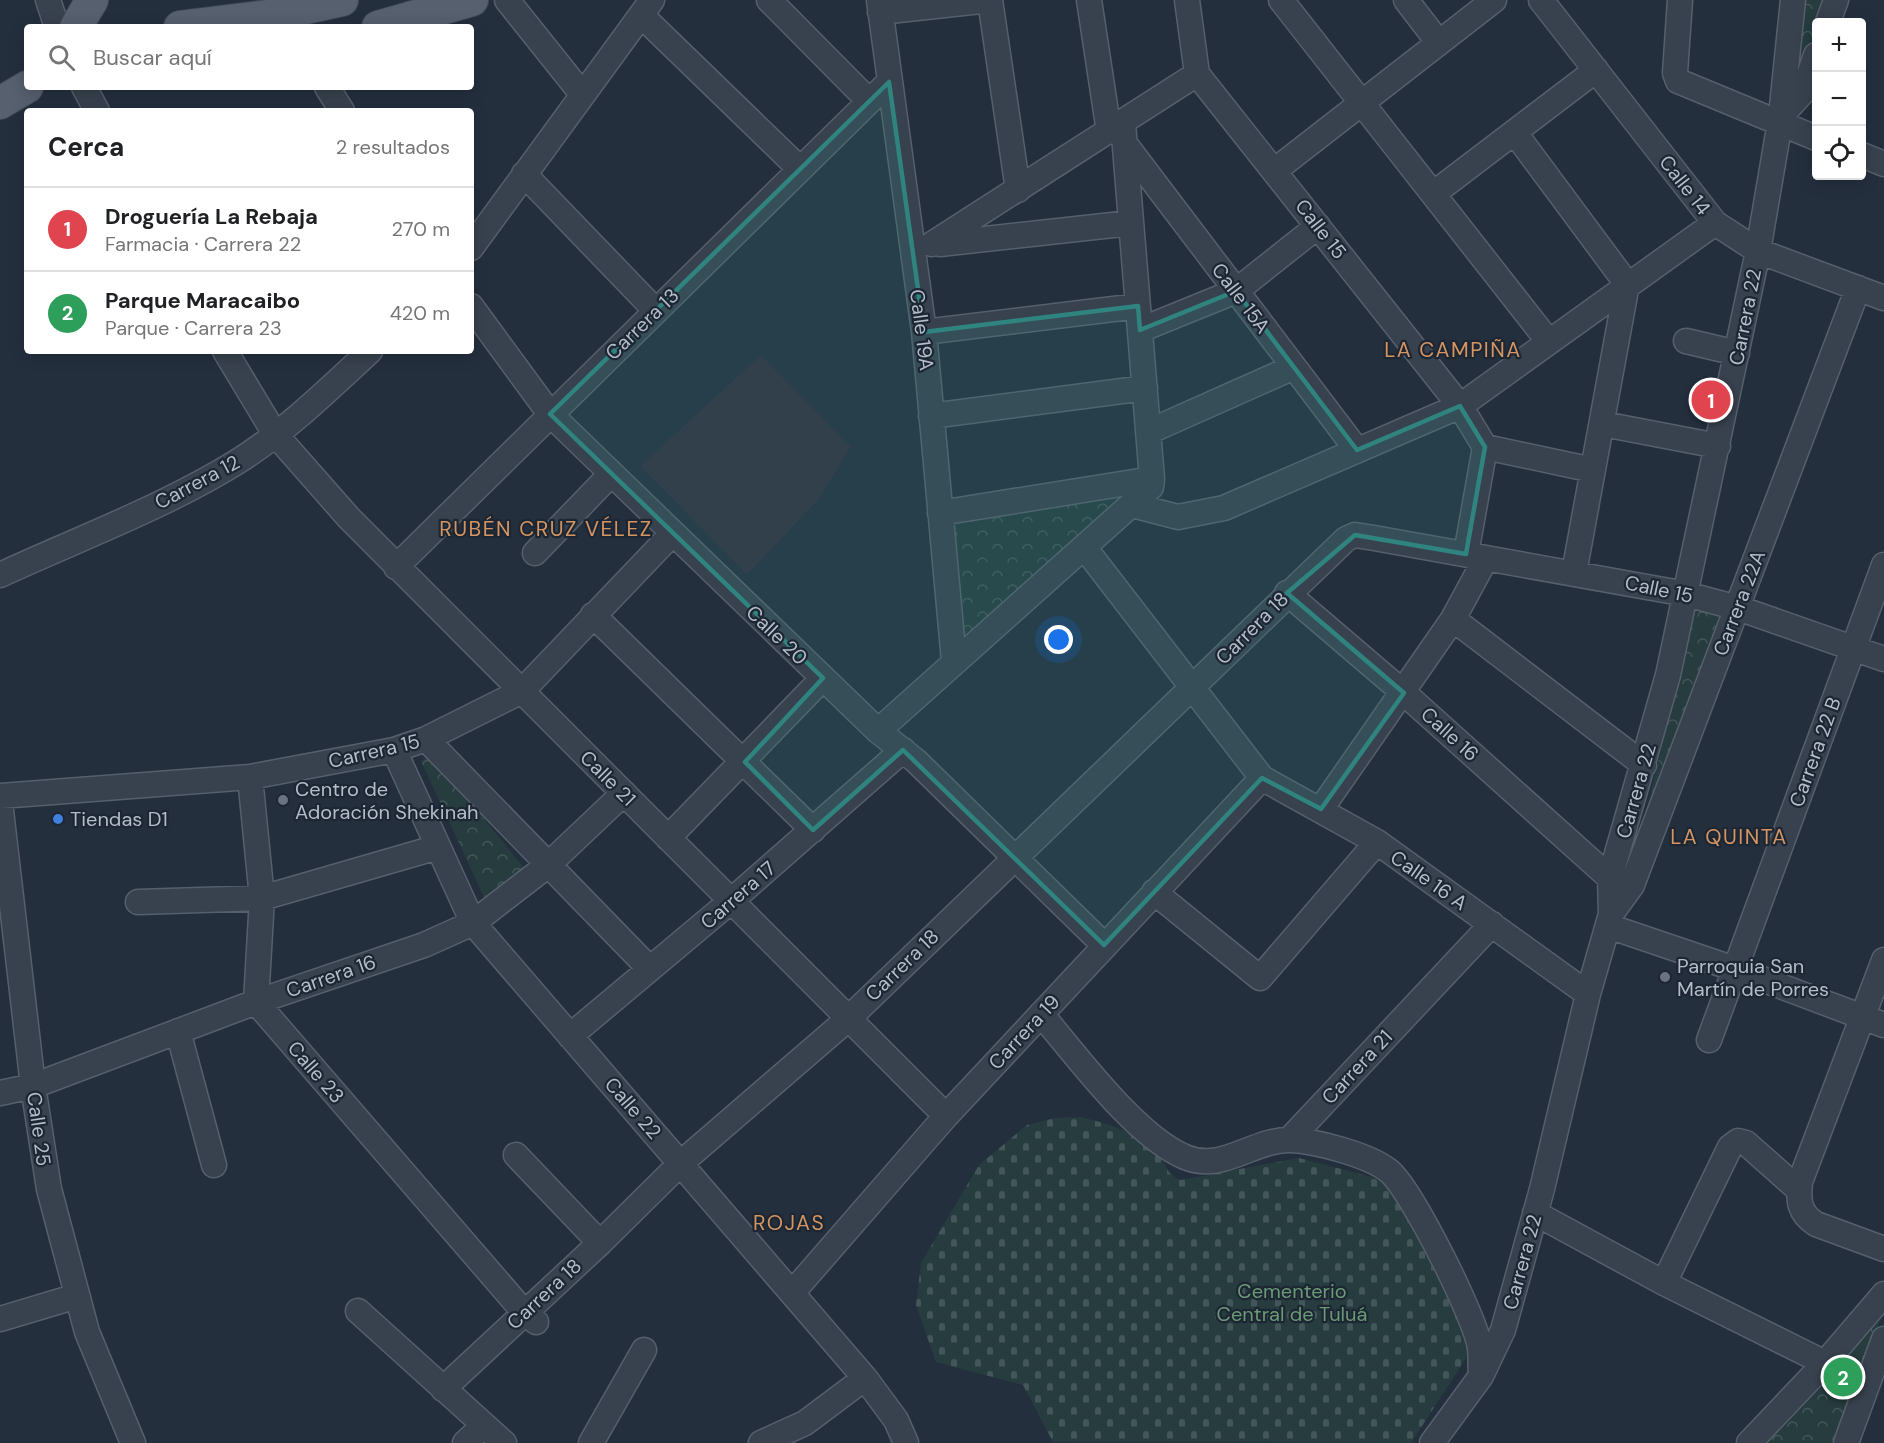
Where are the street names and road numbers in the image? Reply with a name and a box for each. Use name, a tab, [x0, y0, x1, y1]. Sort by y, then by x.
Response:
street label: Calle 14	[1653, 150, 1717, 220]
street label: Calle 15	[1289, 194, 1353, 264]
street label: Calle 15A	[1206, 258, 1276, 338]
street label: Carrera 22	[1723, 267, 1767, 367]
street label: Carrera 13	[600, 282, 684, 366]
street label: Calle 19A	[904, 288, 940, 372]
street label: Carrera 12	[150, 449, 244, 515]
street label: Carrera 22A	[1707, 547, 1771, 659]
street label: Calle 15	[1622, 569, 1696, 609]
street label: Carrera 18	[1210, 586, 1294, 670]
street label: Calle 20	[741, 599, 813, 671]
street label: Carrera 22 B	[1783, 694, 1847, 810]
street label: Calle 16	[1415, 701, 1485, 767]
street label: Carrera 15	[326, 728, 422, 774]
street label: Carrera 22	[1610, 740, 1662, 842]
street label: Calle 21	[575, 745, 641, 811]
street label: Calle 16 A	[1385, 844, 1473, 916]
street label: Carrera 17	[695, 855, 781, 935]
street label: Carrera 18	[860, 923, 944, 1007]
street label: Carrera 16	[283, 949, 379, 1003]
street label: Carrera 19	[983, 989, 1065, 1075]
street label: Carrera 21	[1316, 1024, 1398, 1110]
street label: Calle 23	[282, 1035, 350, 1109]
street label: Calle 22	[599, 1072, 667, 1144]
street label: Calle 25	[21, 1090, 57, 1168]
street label: Carrera 22	[1497, 1211, 1547, 1313]
street label: Carrera 18	[501, 1253, 587, 1335]

